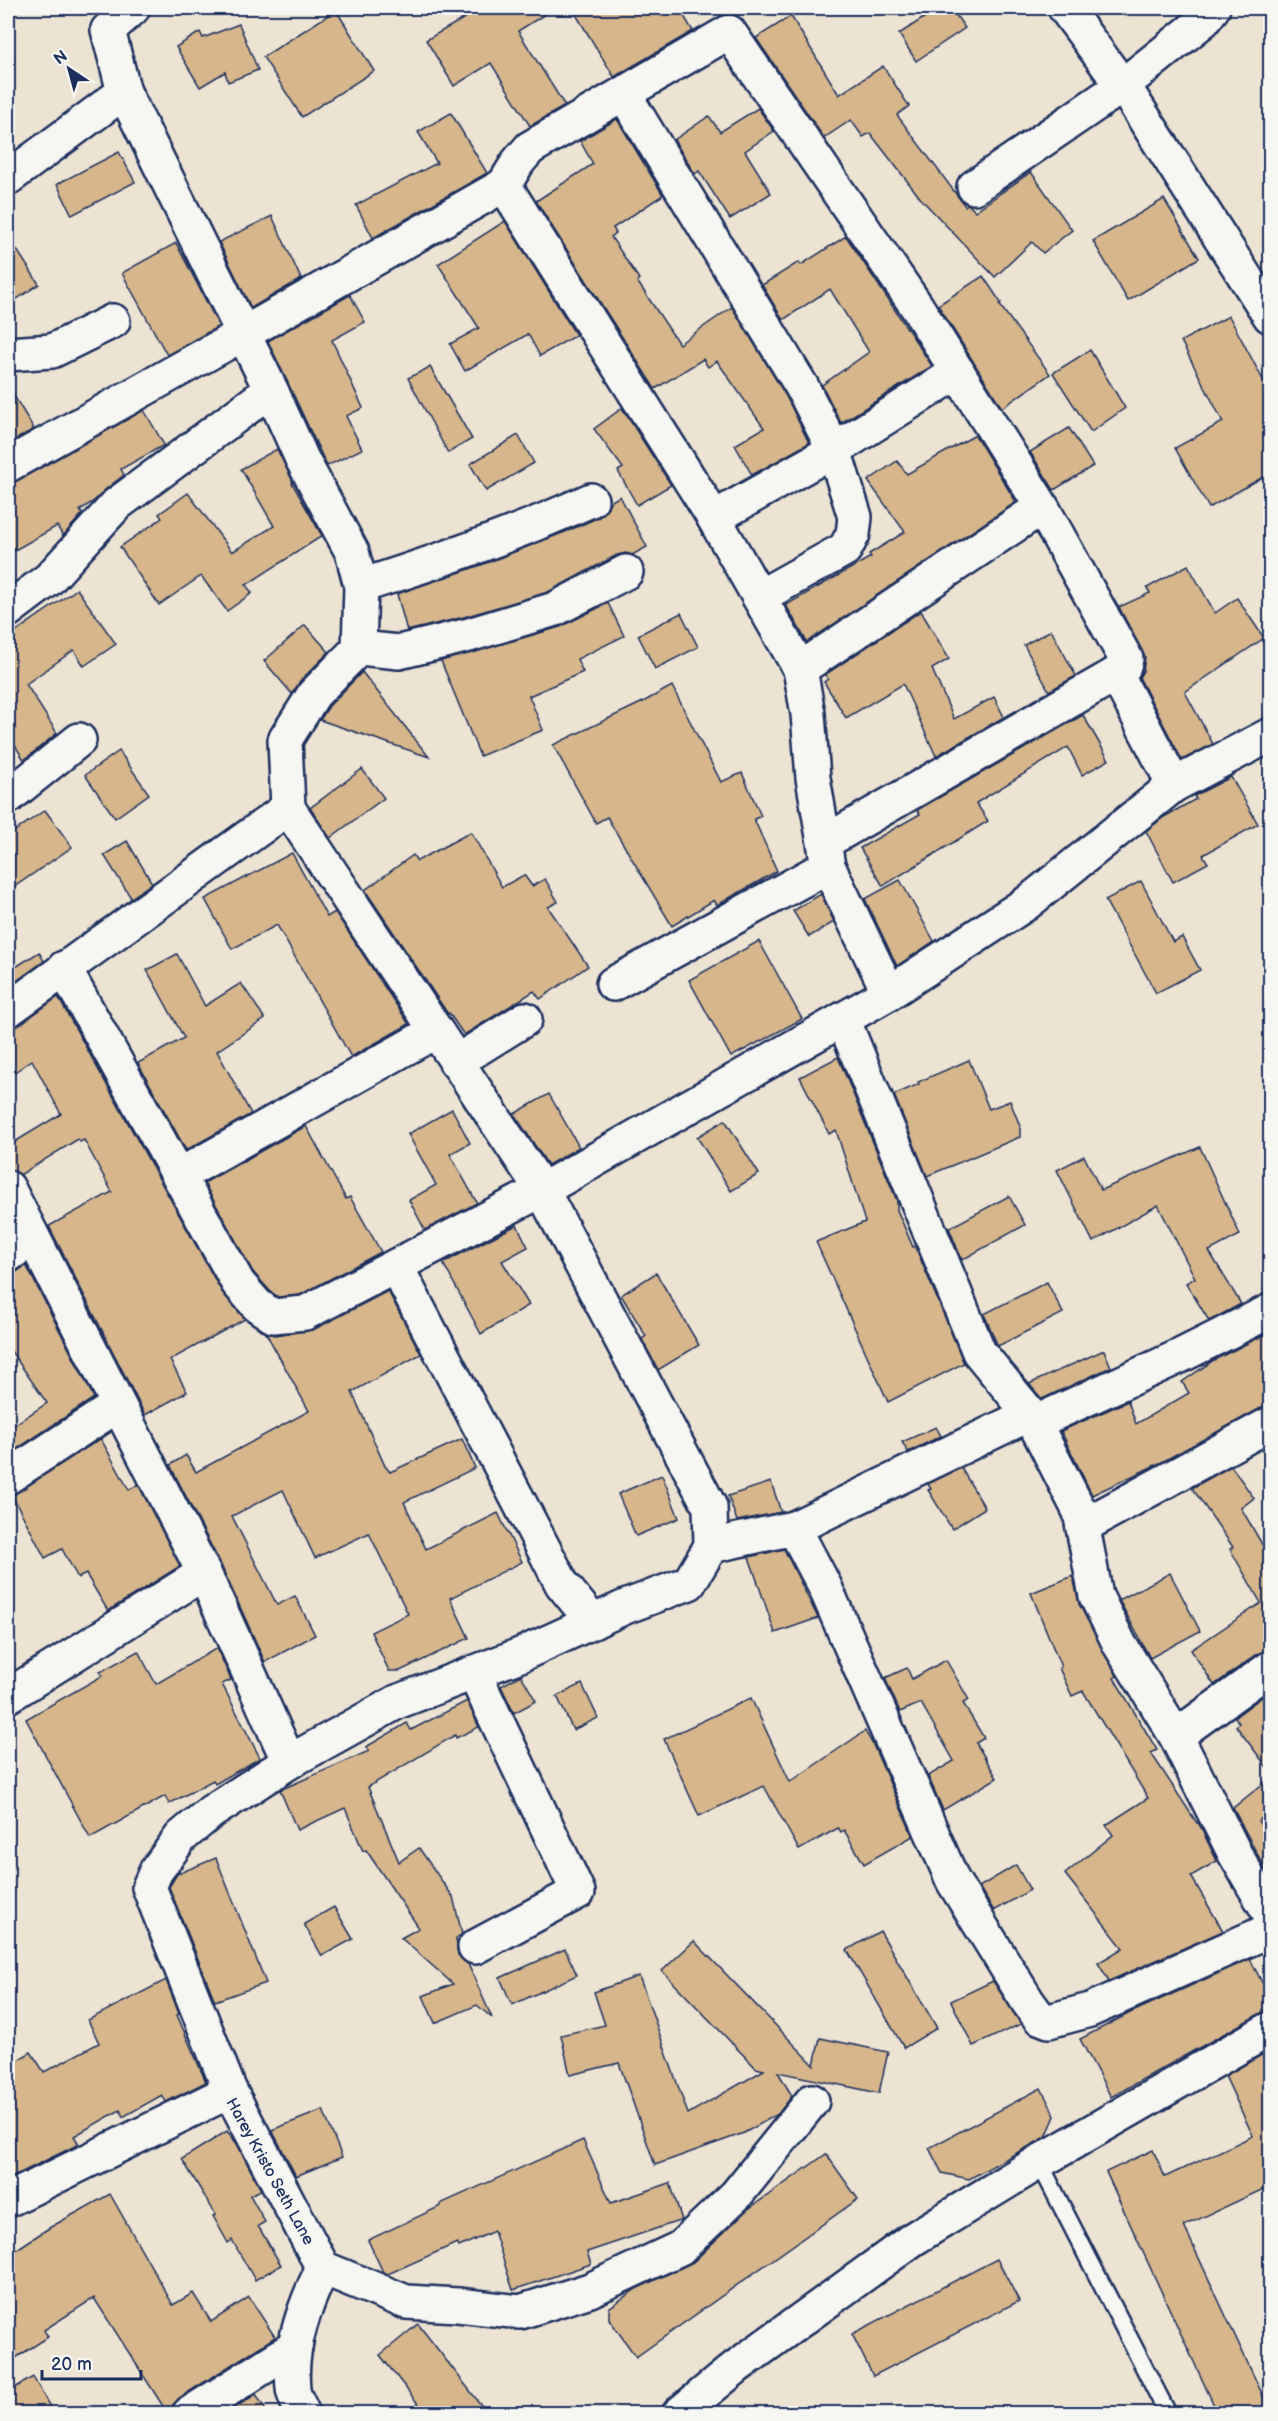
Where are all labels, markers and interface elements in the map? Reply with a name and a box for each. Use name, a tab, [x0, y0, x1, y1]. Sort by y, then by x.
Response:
north arrow	[39, 39, 99, 99]
text: N	[51, 47, 72, 69]
street label: Harey Kristo Seth Lane	[221, 2095, 318, 2249]
scale bar	[42, 2343, 141, 2381]
text: 20 m	[51, 2354, 92, 2375]

